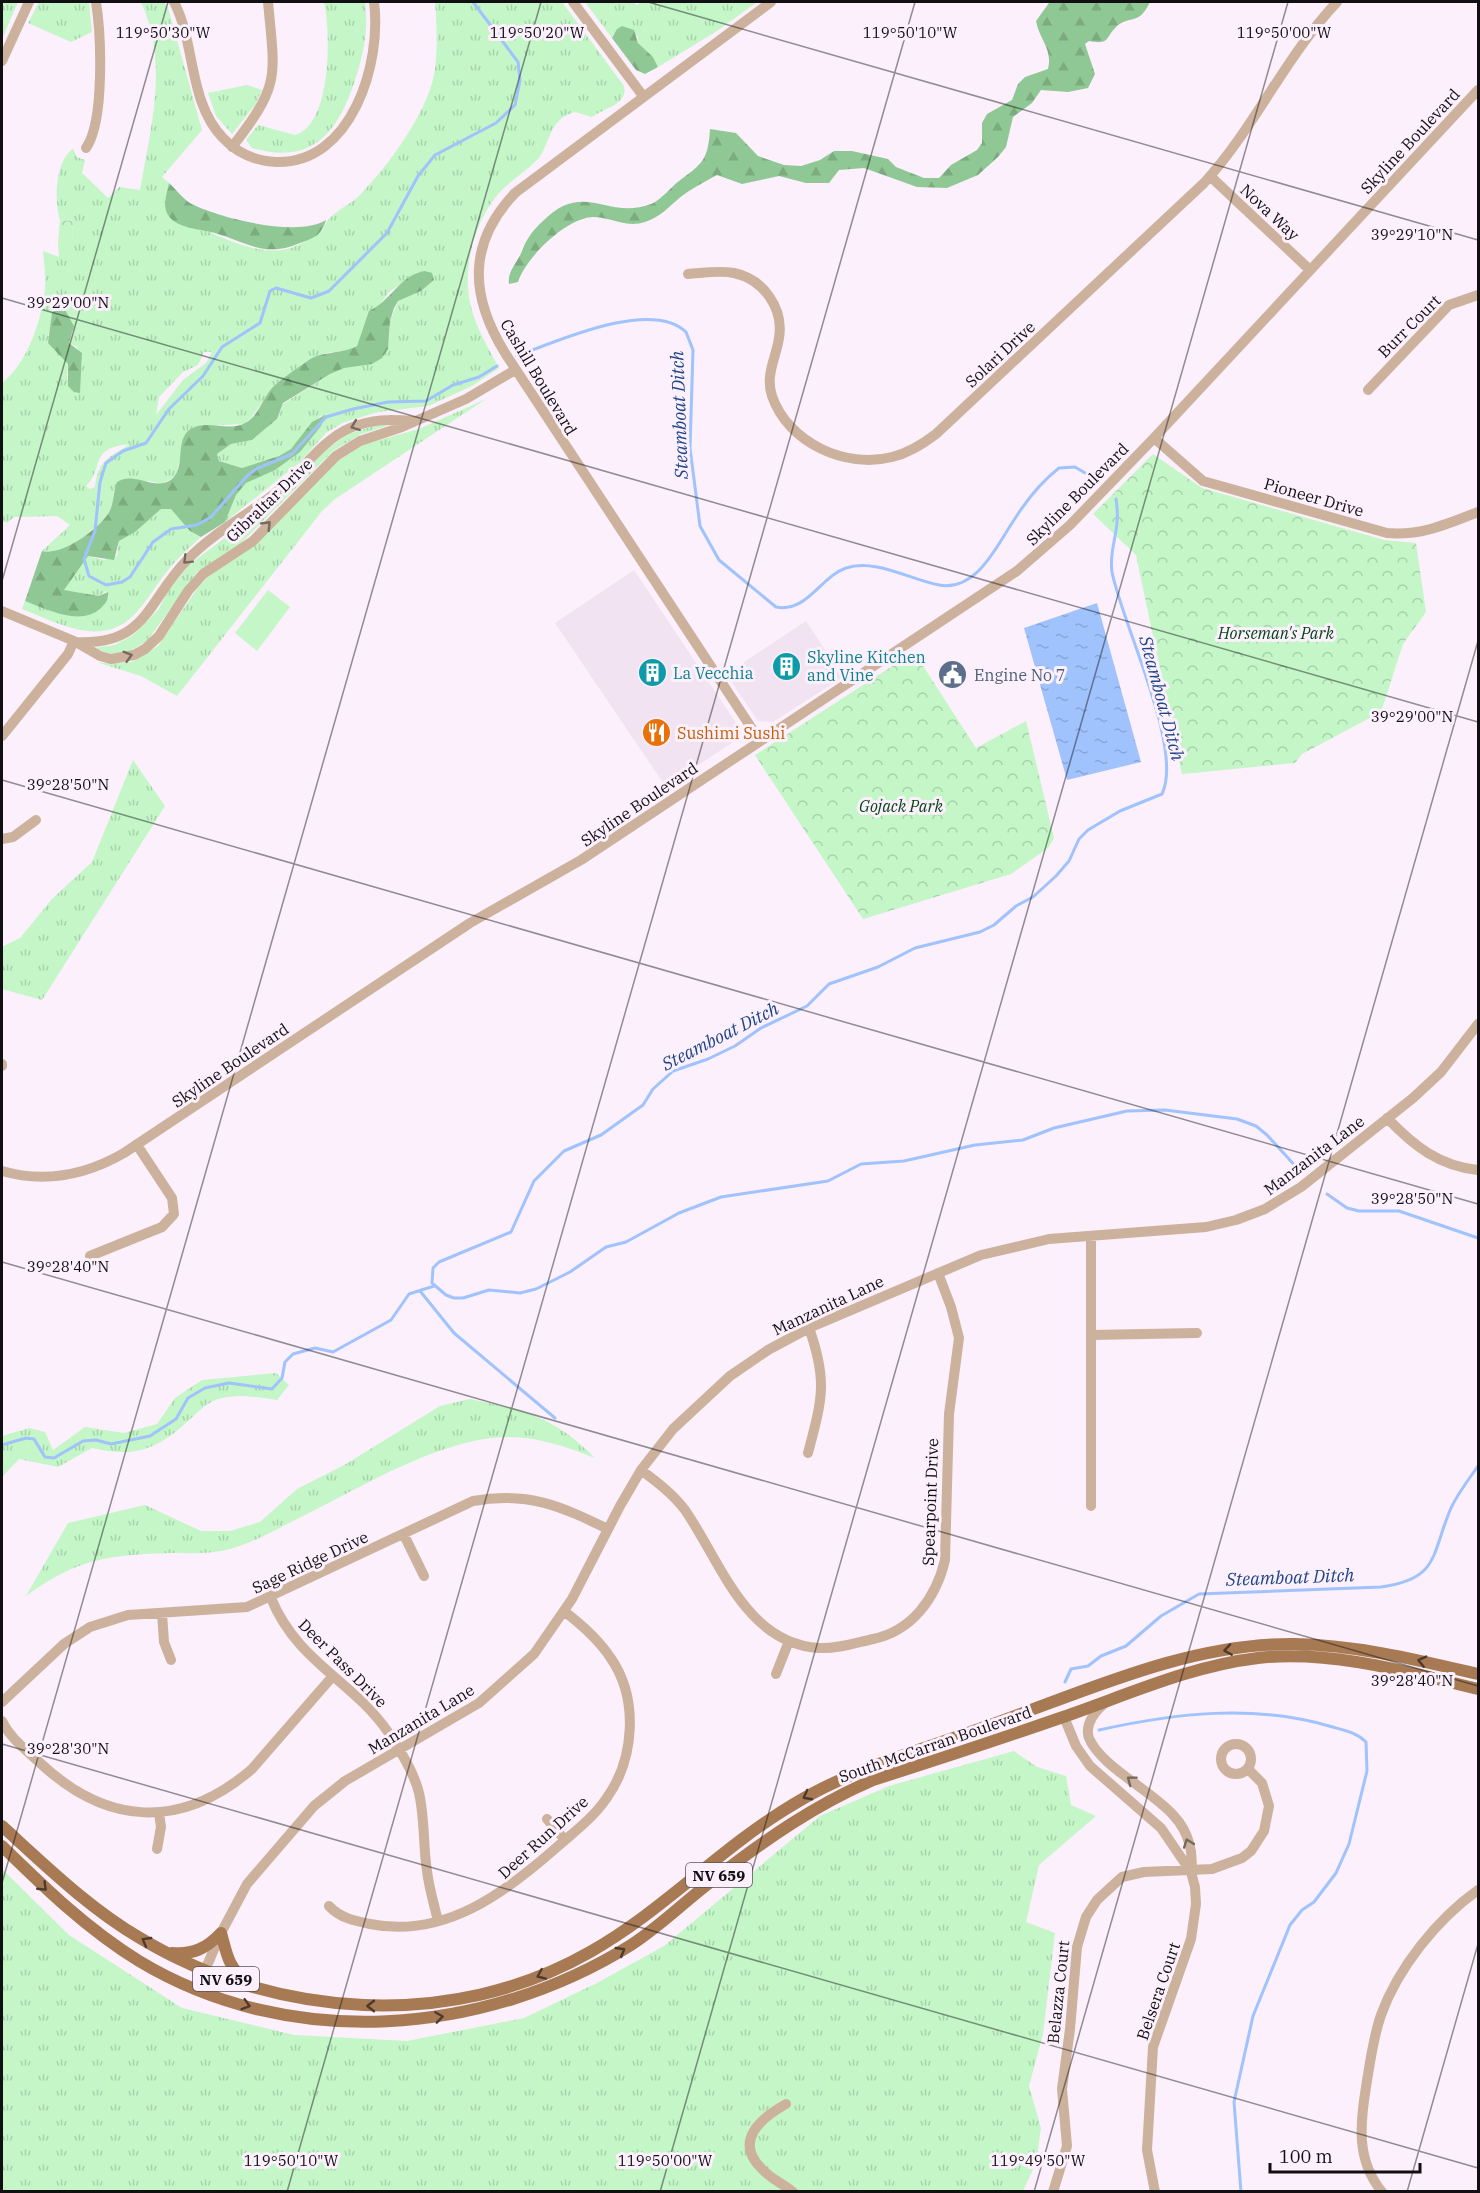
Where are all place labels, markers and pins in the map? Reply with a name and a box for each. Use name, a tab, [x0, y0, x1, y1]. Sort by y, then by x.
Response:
place label: Skyline Kitchen and Vine	[807, 647, 926, 685]
building icon: Skyline Kitchen and Vine	[770, 650, 802, 682]
building icon: La Vecchia	[636, 657, 668, 689]
public building icon: Engine No 7	[937, 659, 969, 691]
place label: La Vecchia	[673, 663, 754, 683]
place label: Engine No 7	[974, 665, 1065, 685]
restaurant icon: Sushimi Sushi	[640, 717, 672, 749]
place label: Sushimi Sushi	[677, 723, 785, 743]

